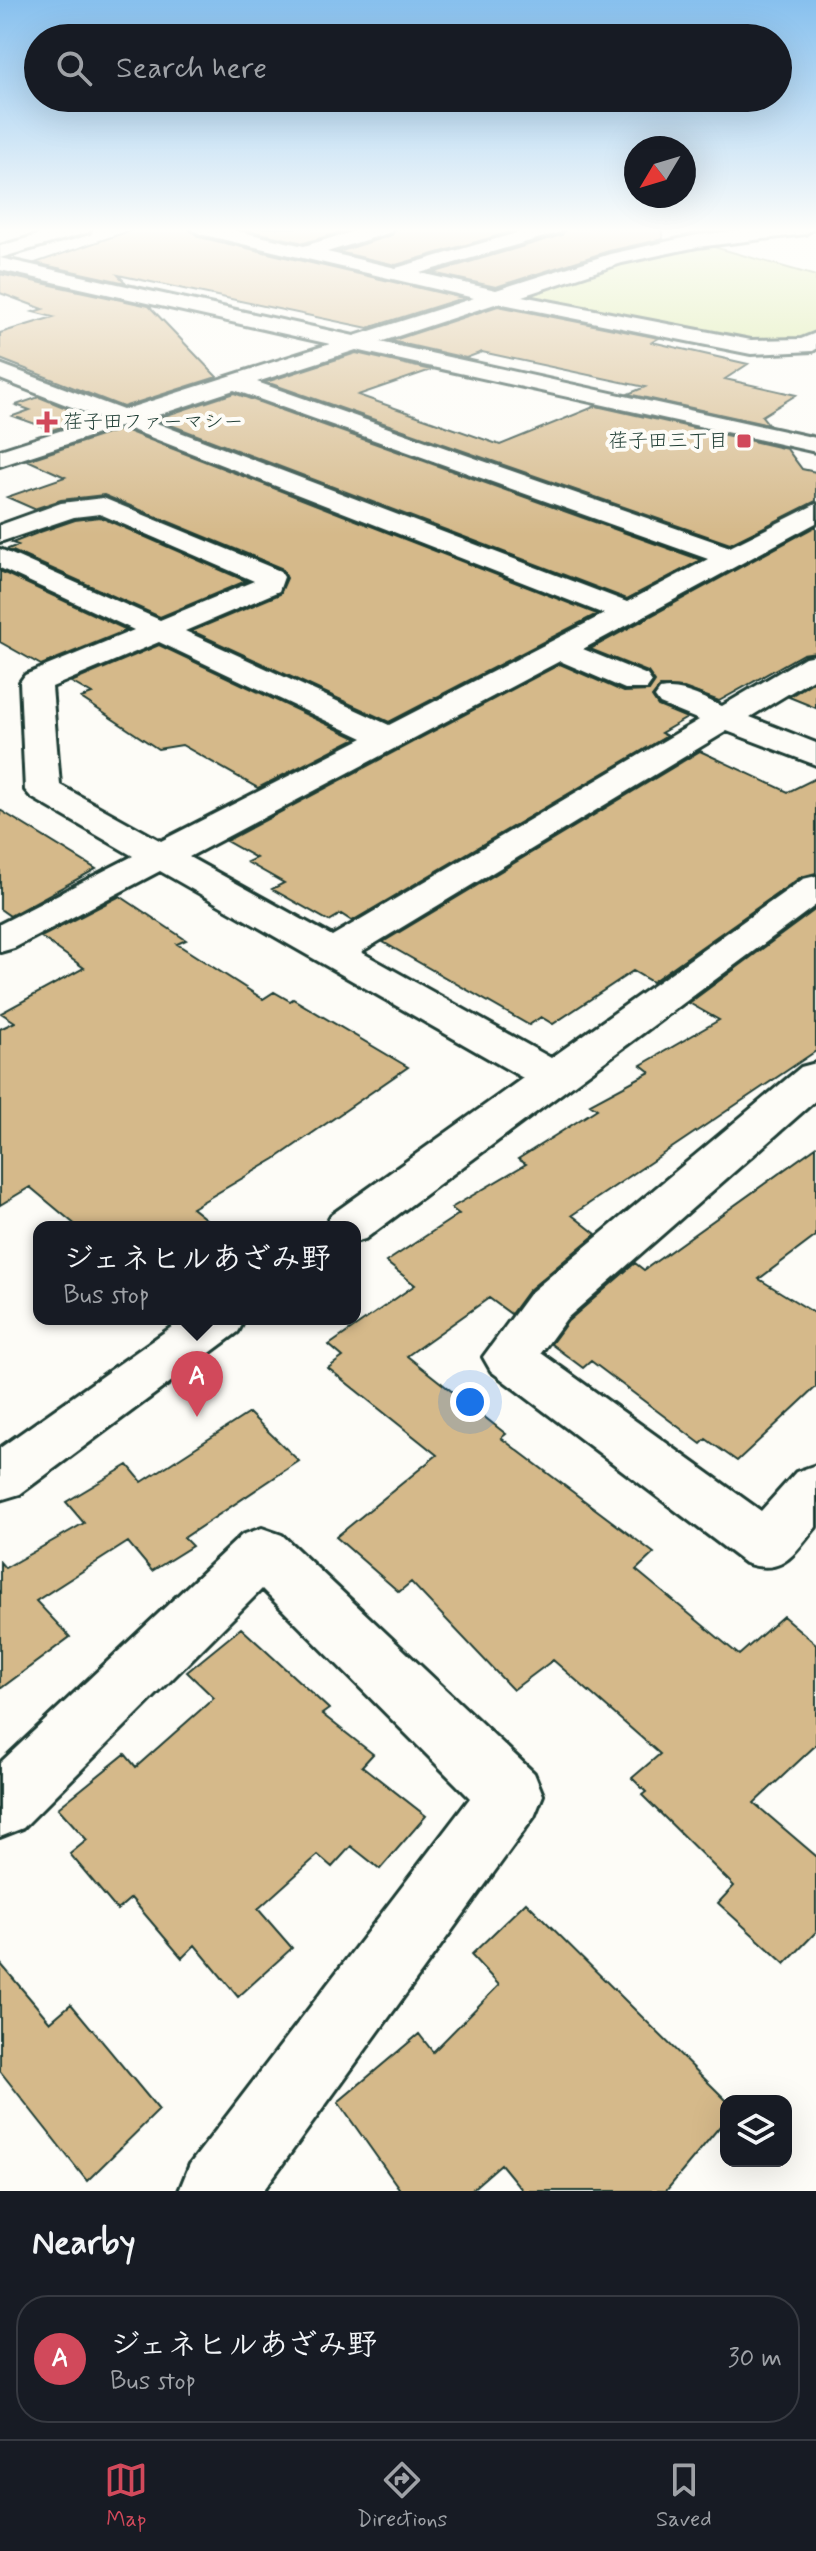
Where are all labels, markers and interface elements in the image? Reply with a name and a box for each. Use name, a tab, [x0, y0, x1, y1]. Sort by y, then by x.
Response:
search box	[24, 24, 792, 112]
icon: search	[52, 46, 96, 90]
text: Search here	[116, 49, 267, 88]
north arrow	[624, 136, 696, 208]
place label: 荏子田ファーマシー	[63, 409, 243, 436]
marker: 荏子田ファーマシー	[38, 413, 56, 431]
place label: 荏子田三丁目	[608, 428, 728, 455]
marker: 荏子田三丁目	[735, 432, 753, 450]
popup	[33, 1221, 361, 1325]
text: ジェネヒルあざみ野	[63, 1240, 331, 1279]
text: Bus stop	[63, 1279, 149, 1313]
pin: A	[171, 1351, 223, 1417]
your location	[450, 1382, 490, 1422]
map controls	[720, 2095, 792, 2167]
button: layers	[720, 2095, 792, 2167]
text: Nearby	[32, 2221, 136, 2266]
text: ジェネヒルあざみ野	[110, 2326, 377, 2365]
text: A	[51, 2342, 69, 2376]
text: 30 m	[728, 2342, 782, 2376]
text: Bus stop	[110, 2365, 196, 2399]
tab: Map	[104, 2458, 148, 2534]
tab: Directions	[357, 2458, 447, 2534]
tab: Saved	[656, 2458, 712, 2534]

